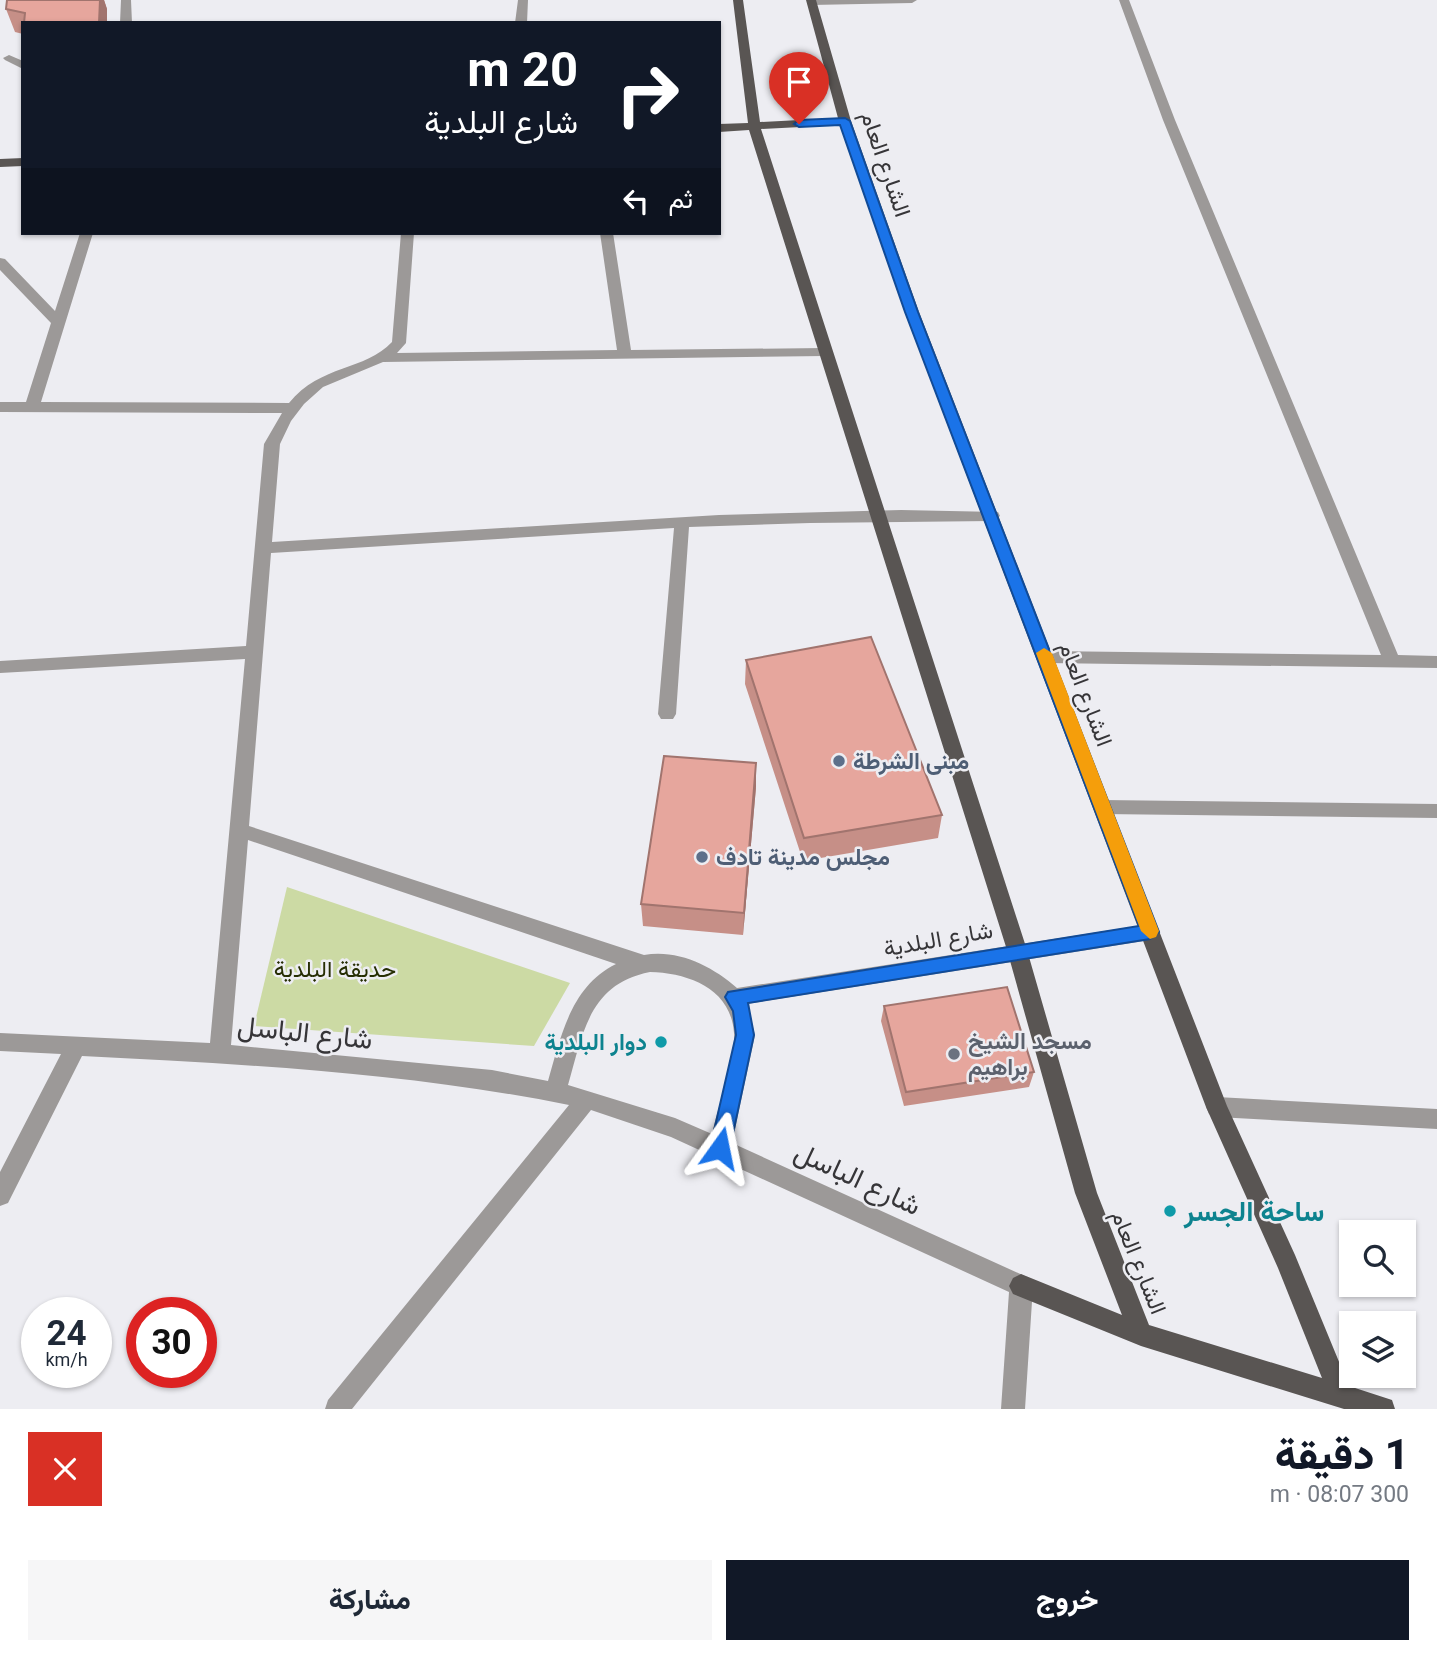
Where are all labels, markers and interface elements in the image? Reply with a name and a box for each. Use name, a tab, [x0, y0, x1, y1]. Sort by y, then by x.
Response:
text: 20 m	[467, 41, 578, 98]
icon: right	[602, 49, 693, 140]
pin	[769, 52, 829, 124]
icon: arrive	[780, 63, 818, 101]
text: شارع البلدية	[424, 103, 578, 141]
street label: الشارع العام	[853, 108, 916, 221]
icon: left	[617, 182, 655, 220]
text: ثم	[669, 184, 693, 214]
street label: الشارع العام	[1051, 638, 1118, 751]
place label: مبنى الشرطة	[853, 748, 969, 776]
marker: مبنى الشرطة	[831, 753, 847, 769]
place label: مجلس مدينة تادف	[716, 844, 890, 871]
marker: مجلس مدينة تادف	[694, 849, 710, 865]
street label: شارع البلدية	[881, 917, 995, 964]
park label: حديقة البلدية	[274, 956, 396, 983]
street label: شارع الباسل	[236, 1009, 374, 1058]
place label: مسجد الشيخ براهيم	[968, 1028, 1092, 1082]
place label: دوار البلدية	[545, 1029, 647, 1057]
marker: دوار البلدية	[653, 1034, 669, 1050]
marker: مسجد الشيخ براهيم	[946, 1046, 962, 1062]
position arrow	[683, 1111, 757, 1185]
street label: شارع الباسل	[788, 1135, 926, 1224]
place label: ساحة الجسر	[1183, 1195, 1324, 1229]
marker: ساحة الجسر	[1162, 1203, 1178, 1219]
street label: الشارع العام	[1104, 1206, 1172, 1319]
map controls	[1339, 1220, 1416, 1388]
button: search	[1339, 1220, 1416, 1297]
speed limit sign: 30	[126, 1297, 217, 1388]
button: layers	[1339, 1311, 1416, 1388]
text: 24	[46, 1313, 87, 1354]
text: km/h	[45, 1349, 88, 1370]
text: 1 دقيقة	[1275, 1430, 1409, 1479]
button: close	[28, 1432, 102, 1506]
text: 300 m · 08:07	[1270, 1481, 1409, 1508]
button: مشاركة	[28, 1560, 712, 1640]
button: خروج	[726, 1560, 1409, 1640]

